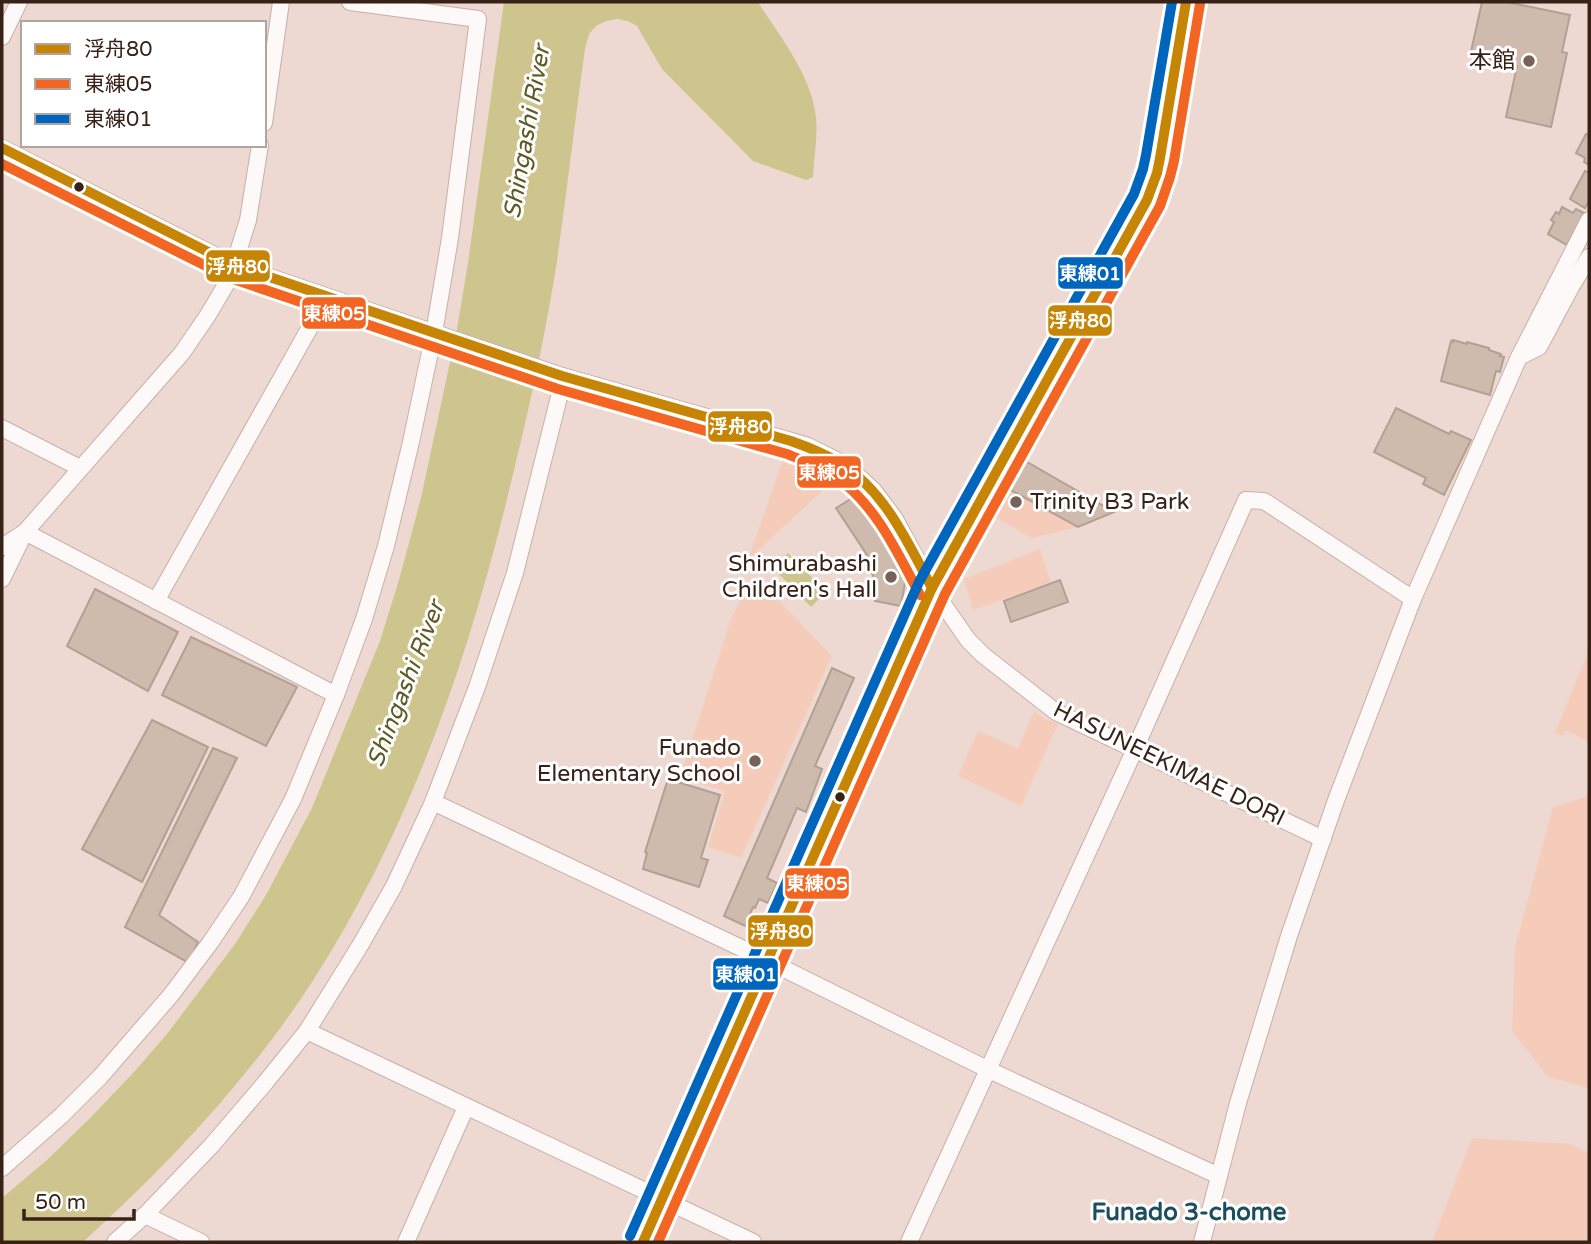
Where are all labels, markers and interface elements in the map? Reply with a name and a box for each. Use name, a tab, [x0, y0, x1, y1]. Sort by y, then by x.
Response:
legend	[21, 21, 266, 147]
text: 浮舟80	[84, 37, 152, 62]
water label: Shingashi River	[498, 40, 557, 221]
place label: 本館	[1469, 47, 1515, 75]
marker: 本館	[1521, 53, 1537, 69]
text: 東練05	[84, 72, 152, 97]
text: 東練01	[84, 107, 152, 132]
unlabelled marker	[72, 180, 86, 194]
line badge: 浮舟80	[205, 249, 271, 283]
text: 浮舟80	[207, 256, 269, 278]
line badge: 東練01	[1057, 256, 1124, 290]
text: 東練01	[1059, 263, 1121, 285]
line badge: 東練05	[301, 296, 367, 330]
text: 東練05	[303, 303, 365, 325]
line badge: 浮舟80	[1047, 304, 1113, 337]
text: 浮舟80	[1049, 310, 1111, 332]
line badge: 浮舟80	[707, 410, 773, 443]
text: 浮舟80	[709, 416, 771, 438]
line badge: 東練05	[796, 455, 862, 489]
text: 東練05	[798, 462, 860, 484]
place label: Trinity B3 Park	[1030, 488, 1189, 516]
marker: Trinity B3 Park	[1008, 494, 1024, 510]
place label: Shimurabashi Children's Hall	[722, 550, 877, 604]
marker: Shimurabashi Children's Hall	[883, 569, 899, 585]
water label: Shingashi River	[361, 594, 452, 771]
street label: HASUNEEKIMAE DORI	[1048, 696, 1290, 832]
place label: Funado Elementary School	[537, 734, 741, 788]
marker: Funado Elementary School	[747, 753, 763, 769]
unlabelled marker	[833, 790, 847, 804]
line badge: 東練05	[784, 867, 850, 900]
text: 東練05	[786, 873, 848, 895]
line badge: 浮舟80	[747, 914, 814, 948]
text: 浮舟80	[750, 921, 812, 943]
line badge: 東練01	[712, 957, 779, 991]
text: 東練01	[715, 964, 777, 986]
scale bar	[24, 1178, 135, 1222]
text: 50 m	[35, 1190, 86, 1215]
district label: Funado 3-chome	[1092, 1198, 1287, 1227]

